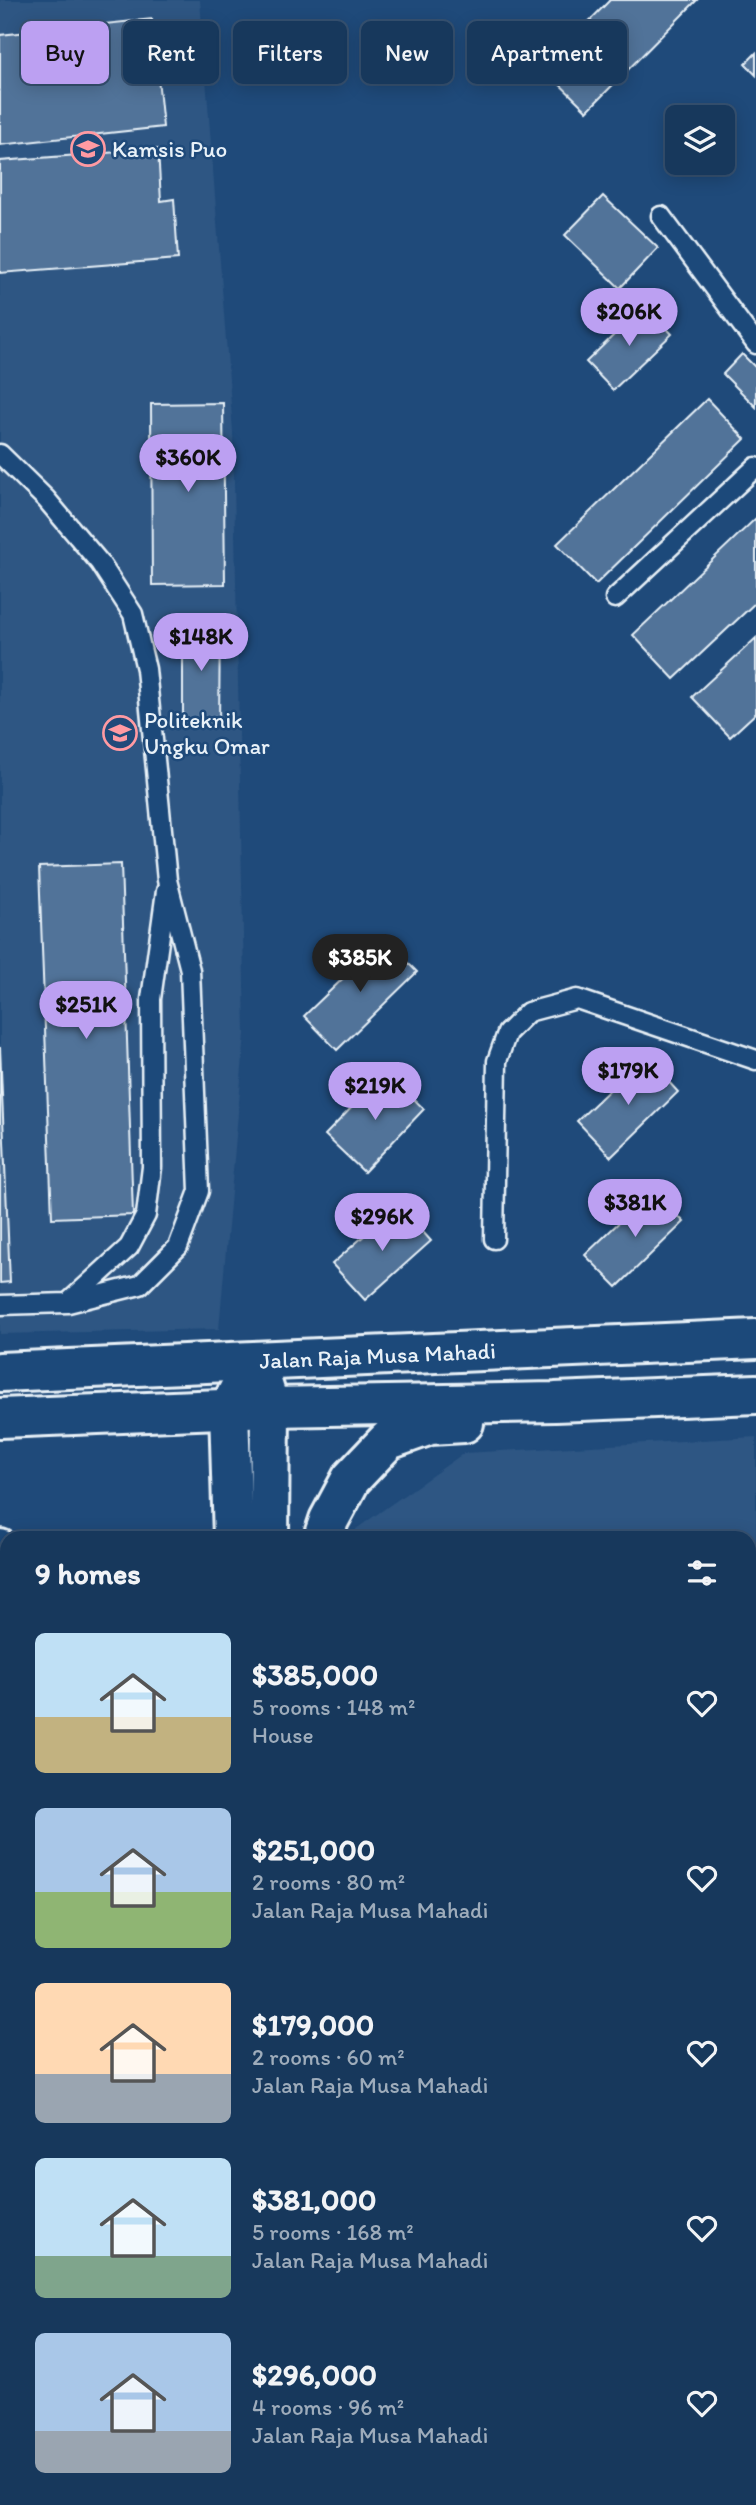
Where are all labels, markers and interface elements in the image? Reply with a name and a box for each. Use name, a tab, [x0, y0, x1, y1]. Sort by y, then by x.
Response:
chip: Buy	[21, 21, 109, 84]
chip: Rent	[123, 21, 219, 84]
chip: Filters	[233, 21, 347, 84]
chip: New	[361, 21, 453, 84]
chip: Apartment	[467, 21, 627, 84]
map controls	[665, 105, 735, 175]
button: layers	[665, 105, 735, 175]
school or university icon: Kamsis Puo	[69, 130, 107, 168]
place label: Kamsis Puo	[112, 135, 227, 163]
pin: $206K	[580, 288, 678, 348]
text: $206K	[597, 297, 661, 325]
pin: $360K	[139, 434, 237, 494]
text: $360K	[155, 443, 221, 471]
pin: $148K	[152, 614, 250, 673]
text: $148K	[169, 622, 233, 650]
place label: Politeknik Ungku Omar	[144, 706, 270, 760]
school or university icon: Politeknik Ungku Omar	[101, 714, 139, 752]
pin: $385K	[311, 934, 409, 994]
text: $385K	[328, 943, 392, 971]
pin: $251K	[37, 982, 135, 1041]
text: $251K	[55, 990, 117, 1018]
pin: $179K	[579, 1048, 677, 1107]
text: $179K	[598, 1056, 658, 1084]
pin: $219K	[326, 1062, 424, 1122]
text: $219K	[344, 1071, 406, 1099]
pin: $381K	[586, 1180, 684, 1239]
text: $381K	[604, 1188, 666, 1216]
pin: $296K	[333, 1194, 431, 1253]
text: $296K	[351, 1202, 413, 1230]
street label: Jalan Raja Musa Mahadi	[259, 1336, 496, 1375]
icon: filters	[683, 1554, 721, 1592]
text: 9 homes	[35, 1555, 141, 1592]
text: $385,000	[252, 1656, 378, 1693]
icon: home	[91, 1661, 175, 1745]
icon: heart	[683, 1684, 721, 1722]
text: 5 rooms · 148 m²	[252, 1693, 415, 1721]
text: House	[252, 1721, 314, 1749]
text: $251,000	[252, 1831, 375, 1868]
icon: home	[91, 1836, 175, 1920]
icon: heart	[683, 1859, 721, 1897]
text: 2 rooms · 80 m²	[252, 1868, 405, 1896]
text: Jalan Raja Musa Mahadi	[252, 1896, 488, 1924]
text: $179,000	[252, 2006, 374, 2043]
icon: home	[91, 2011, 175, 2095]
icon: heart	[683, 2034, 721, 2072]
text: 2 rooms · 60 m²	[252, 2043, 405, 2071]
text: Jalan Raja Musa Mahadi	[252, 2071, 488, 2099]
text: $381,000	[252, 2181, 376, 2218]
icon: home	[91, 2186, 175, 2270]
icon: heart	[683, 2209, 721, 2247]
text: 5 rooms · 168 m²	[252, 2218, 414, 2246]
text: Jalan Raja Musa Mahadi	[252, 2246, 488, 2274]
text: $296,000	[252, 2356, 377, 2393]
icon: home	[91, 2361, 175, 2445]
icon: heart	[683, 2384, 721, 2422]
text: 4 rooms · 96 m²	[252, 2393, 404, 2421]
text: Jalan Raja Musa Mahadi	[252, 2421, 488, 2449]

